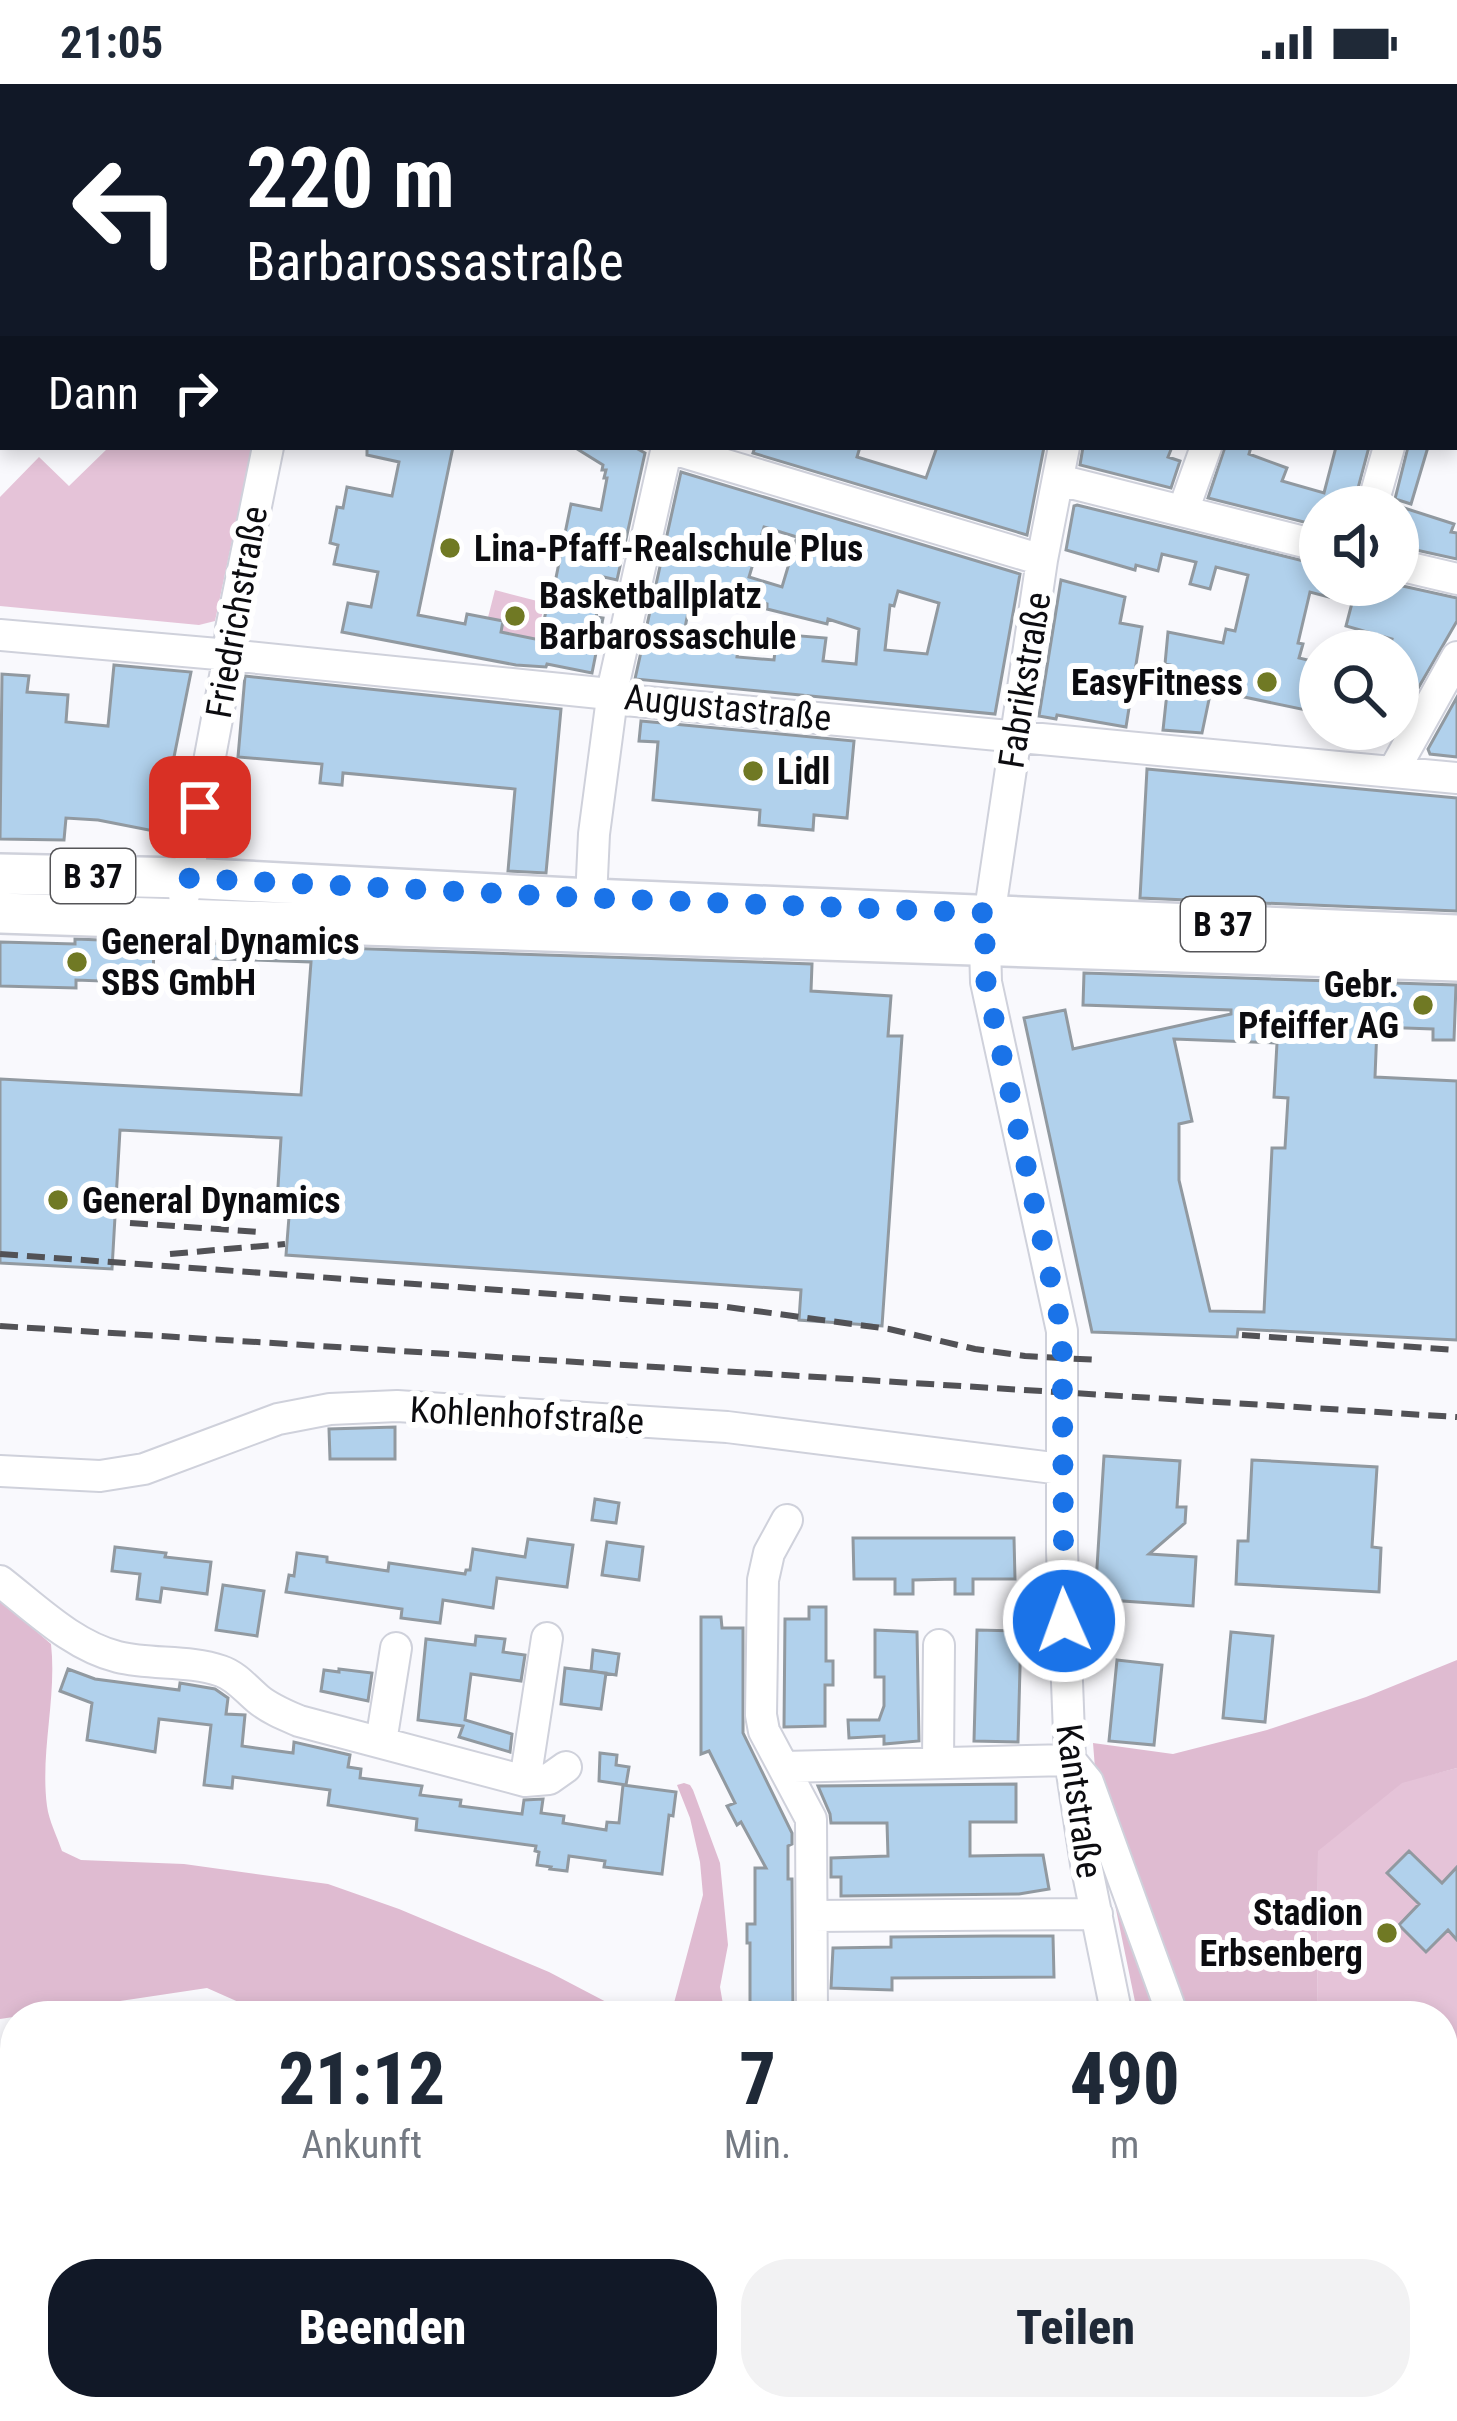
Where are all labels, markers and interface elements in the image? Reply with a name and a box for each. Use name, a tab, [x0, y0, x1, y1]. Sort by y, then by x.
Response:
text: 21:05	[60, 16, 163, 69]
text: 220 m	[246, 129, 455, 228]
icon: left	[48, 132, 204, 288]
text: Barbarossastraße	[246, 230, 624, 293]
icon: right	[163, 360, 229, 426]
text: Dann	[48, 367, 139, 420]
map controls	[1299, 486, 1419, 750]
button: sound	[1299, 486, 1419, 606]
street label: Friedrichstraße	[198, 503, 276, 721]
place label: Lina-Pfaff-Realschule Plus	[474, 528, 863, 570]
marker: Lina-Pfaff-Realschule Plus	[437, 535, 463, 561]
place label: Basketballplatz Barbarossaschule	[539, 575, 796, 658]
street label: Fabrikstraße	[990, 589, 1060, 771]
marker: Basketballplatz Barbarossaschule	[502, 603, 528, 629]
button: search	[1299, 630, 1419, 750]
place label: EasyFitness	[1071, 662, 1243, 704]
marker: EasyFitness	[1254, 669, 1280, 695]
street label: Augustastraße	[622, 676, 833, 740]
place label: Lidl	[777, 751, 830, 793]
pin	[149, 756, 251, 858]
marker: Lidl	[740, 758, 766, 784]
icon: arrive	[167, 774, 233, 840]
road number: B 37	[51, 849, 135, 903]
road number: B 37	[1181, 897, 1265, 951]
place label: General Dynamics SBS GmbH	[101, 921, 360, 1004]
marker: General Dynamics SBS GmbH	[64, 949, 90, 975]
place label: Gebr. Pfeiffer AG	[1238, 964, 1399, 1047]
marker: Gebr. Pfeiffer AG	[1410, 992, 1436, 1018]
place label: General Dynamics	[82, 1180, 341, 1222]
marker: General Dynamics	[45, 1187, 71, 1213]
street label: Kohlenhofstraße	[409, 1389, 645, 1443]
position arrow	[1001, 1558, 1127, 1684]
street label: Kantstraße	[1047, 1721, 1111, 1881]
place label: Stadion Erbsenberg	[1200, 1892, 1363, 1975]
marker: Stadion Erbsenberg	[1374, 1920, 1400, 1946]
text: 21:12	[278, 2037, 445, 2122]
text: 7	[739, 2037, 776, 2122]
text: 490	[1070, 2037, 1180, 2122]
text: Ankunft	[302, 2122, 422, 2168]
text: Min.	[724, 2122, 791, 2168]
text: m	[1110, 2122, 1139, 2168]
button: Beenden	[48, 2259, 717, 2397]
button: Teilen	[741, 2259, 1410, 2397]

